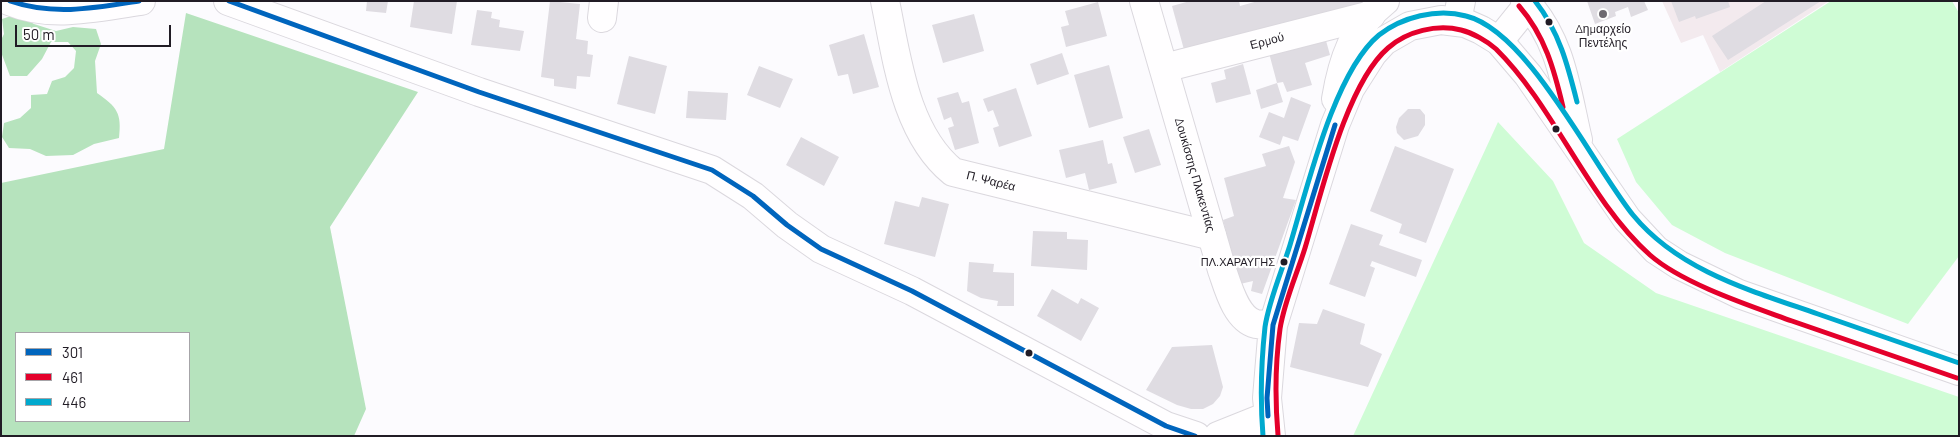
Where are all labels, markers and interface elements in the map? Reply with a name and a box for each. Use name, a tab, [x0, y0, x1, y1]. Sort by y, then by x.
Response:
marker: Δημαρχείο Πεντέλης	[1597, 8, 1609, 20]
scale bar	[18, 15, 174, 47]
unlabelled marker	[1544, 17, 1554, 27]
place label: Δημαρχείο Πεντέλης	[1575, 22, 1631, 50]
text: 50 m	[23, 25, 55, 43]
street label: Ερμού	[1248, 30, 1286, 52]
street label: Δουκίσσης Πλακεντίας	[1172, 116, 1218, 234]
unlabelled marker	[1551, 124, 1561, 134]
street label: Π. Ψαρέα	[965, 168, 1017, 194]
place label: ΠΛ.ΧΑΡΑΥΓΗΣ	[1201, 255, 1275, 269]
marker: ΠΛ.ΧΑΡΑΥΓΗΣ	[1279, 257, 1289, 267]
legend	[15, 332, 190, 422]
text: 301	[62, 343, 83, 361]
unlabelled marker	[1024, 348, 1034, 358]
text: 461	[62, 368, 83, 386]
text: 446	[62, 393, 86, 411]

